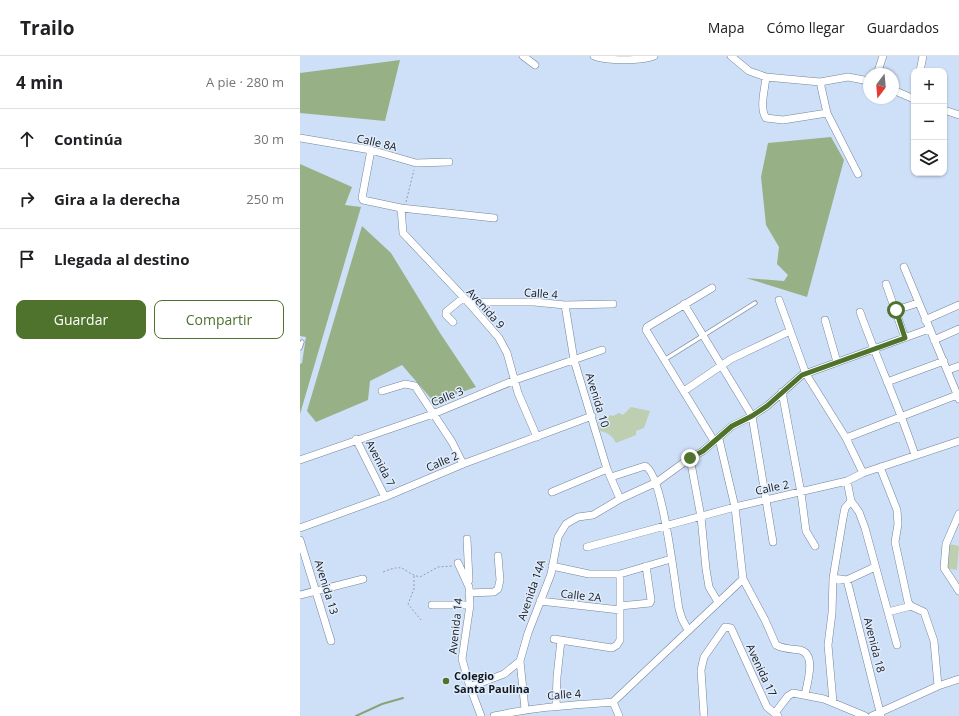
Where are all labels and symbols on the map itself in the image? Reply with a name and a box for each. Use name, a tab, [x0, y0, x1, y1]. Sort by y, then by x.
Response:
north arrow	[863, 68, 899, 104]
street label: Calle 8A	[355, 130, 399, 154]
street label: Avenida 9	[464, 284, 508, 332]
street label: Calle 4	[524, 284, 559, 302]
route start	[887, 301, 905, 319]
street label: Avenida 10	[583, 371, 613, 429]
street label: Calle 3	[428, 383, 466, 409]
street label: Avenida 7	[363, 437, 399, 489]
street label: Calle 2	[423, 447, 461, 475]
route end	[681, 449, 699, 467]
street label: Calle 2	[754, 476, 790, 498]
street label: Avenida 13	[312, 558, 342, 616]
street label: Avenida 14A	[514, 558, 548, 622]
street label: Calle 2A	[560, 585, 602, 605]
street label: Avenida 14	[445, 596, 465, 655]
street label: Avenida 18	[861, 616, 889, 674]
street label: Avenida 17	[743, 641, 781, 699]
place label: Colegio Santa Paulina	[454, 668, 530, 696]
marker: Colegio Santa Paulina	[441, 676, 451, 686]
street label: Calle 4	[547, 685, 582, 703]

